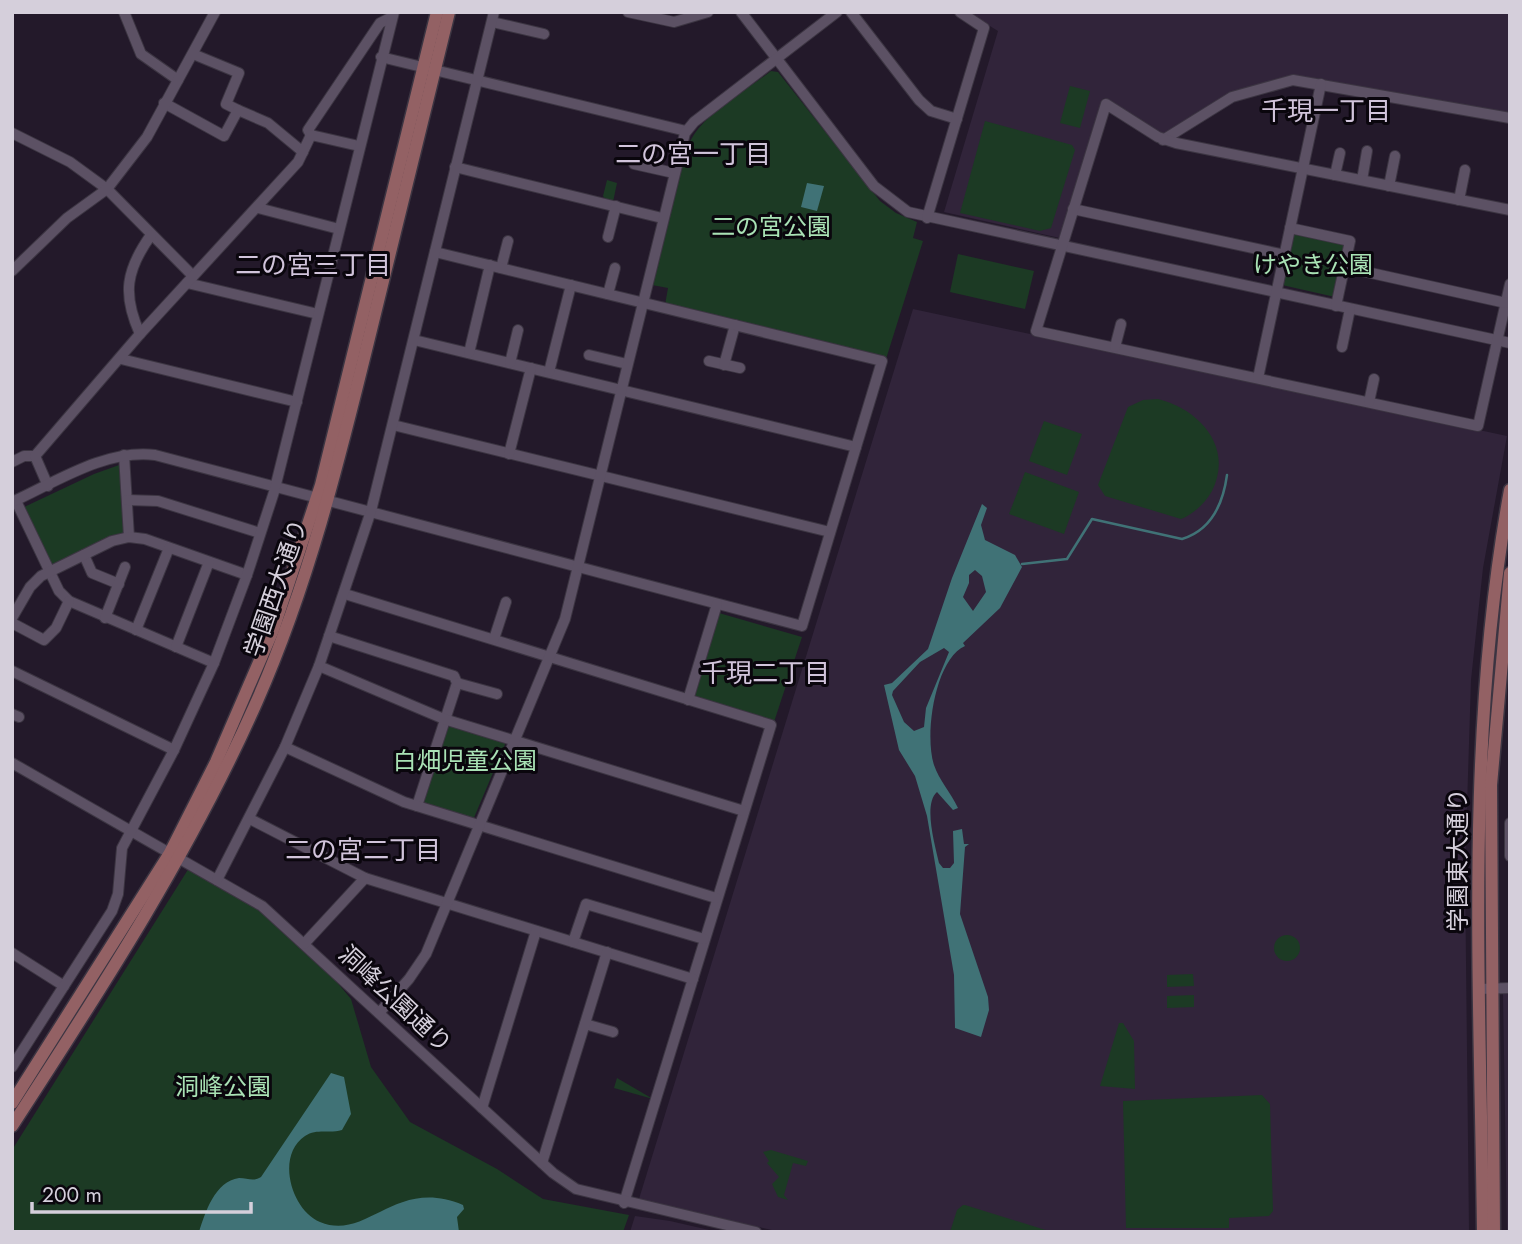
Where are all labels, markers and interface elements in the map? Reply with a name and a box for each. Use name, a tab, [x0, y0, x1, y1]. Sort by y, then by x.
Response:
district label: 千現一丁目	[1261, 92, 1391, 130]
district label: 二の宮一丁目	[615, 135, 771, 173]
park label: 二の宮公園	[711, 209, 831, 244]
district label: 二の宮三丁目	[235, 246, 391, 284]
park label: けやき公園	[1253, 247, 1373, 282]
street label: 学園西大通り	[236, 514, 316, 662]
district label: 千現二丁目	[700, 654, 830, 692]
park label: 白畑児童公園	[393, 743, 537, 778]
street label: 学園東大通り	[1440, 788, 1475, 932]
district label: 二の宮二丁目	[285, 831, 441, 869]
street label: 洞峰公園通り	[331, 937, 460, 1061]
park label: 洞峰公園	[175, 1069, 271, 1104]
scale bar	[32, 1170, 250, 1214]
text: 200 m	[42, 1180, 102, 1210]

